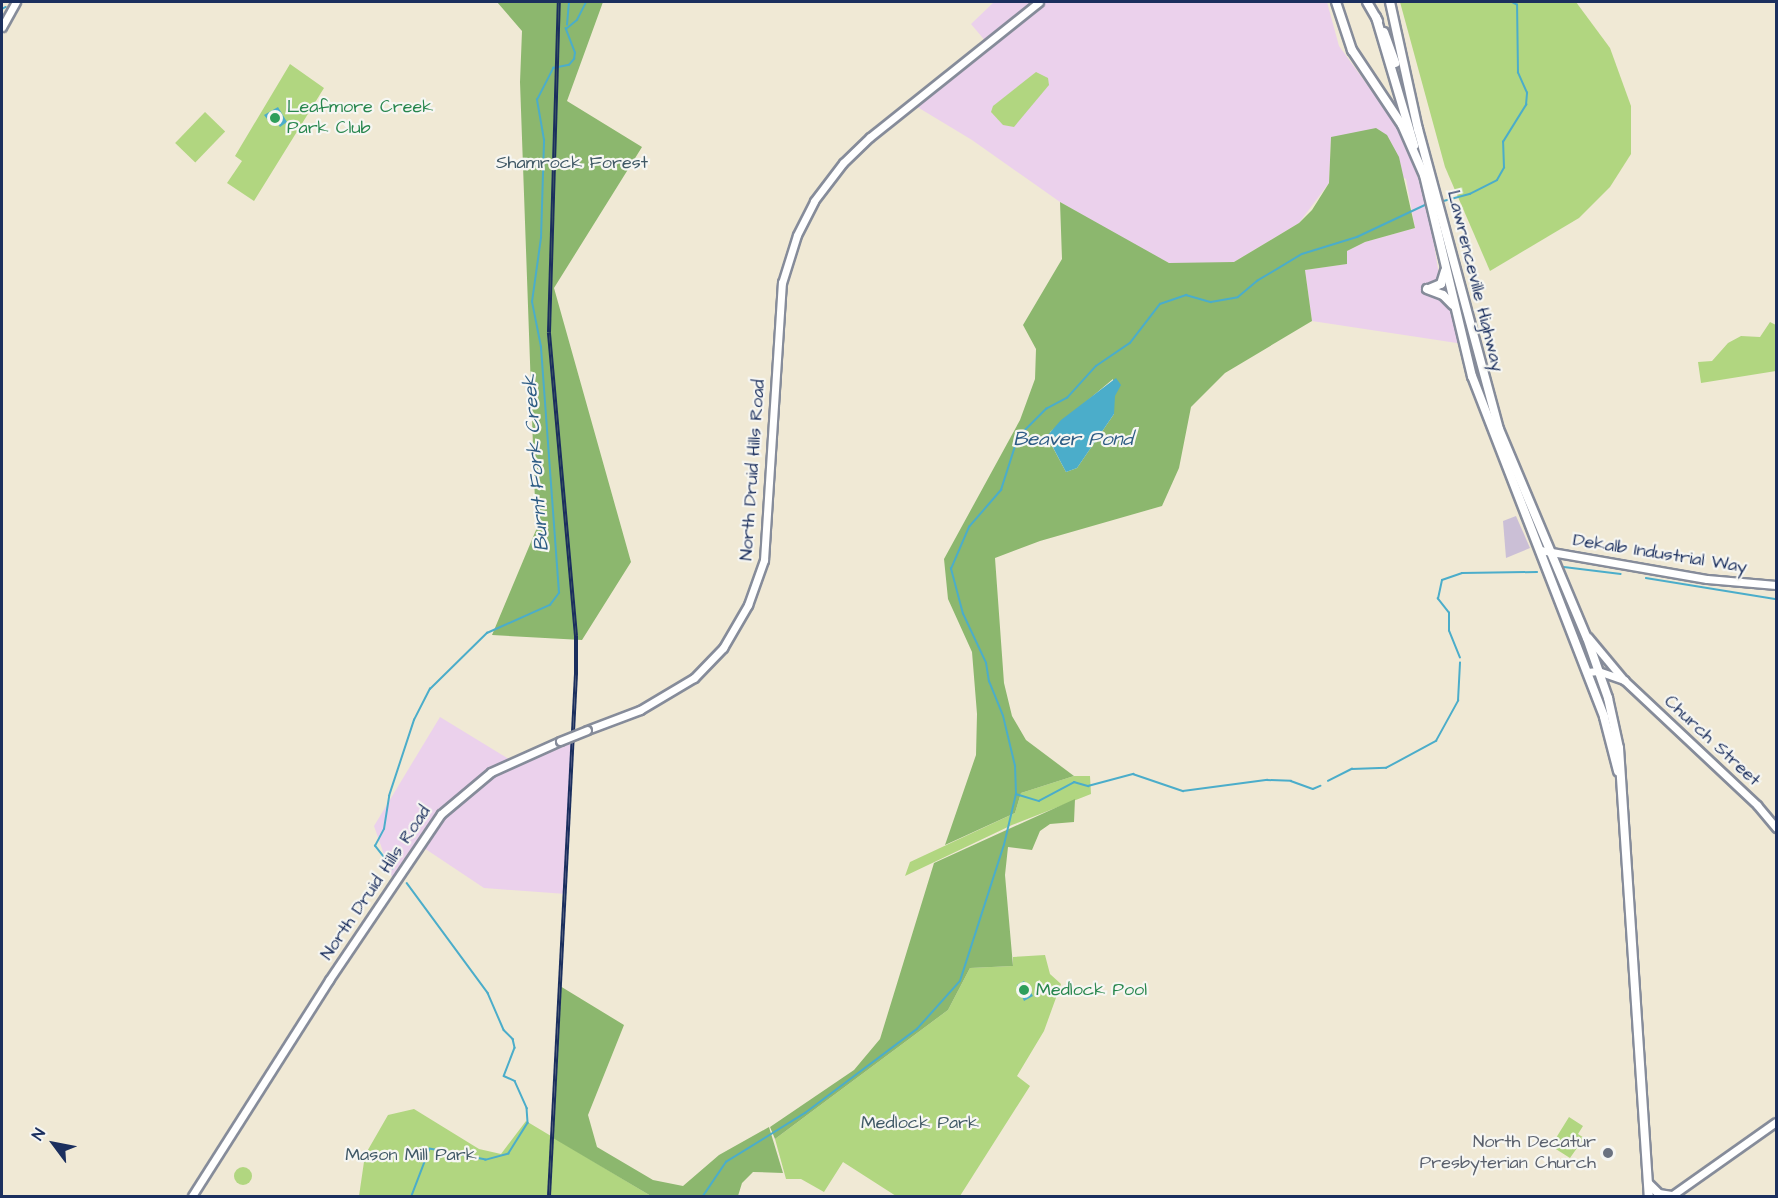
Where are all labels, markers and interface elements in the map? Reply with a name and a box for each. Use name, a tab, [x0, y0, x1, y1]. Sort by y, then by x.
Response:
place label: Leafmore Creek Park Club	[287, 97, 433, 140]
marker: Leafmore Creek Park Club	[268, 111, 282, 125]
park label: Shamrock Forest	[496, 152, 648, 174]
street label: Lawrenceville Highway	[1442, 188, 1508, 374]
water label: Burnt Fork Creek	[518, 374, 554, 552]
street label: North Druid Hills Road	[736, 379, 770, 561]
water label: Beaver Pond	[1013, 427, 1133, 451]
street label: Dekalb Industrial Way	[1571, 530, 1749, 578]
street label: Church Street	[1659, 691, 1765, 791]
street label: North Druid Hills Road	[316, 802, 436, 964]
place label: Medlock Pool	[1036, 979, 1147, 1001]
marker: Medlock Pool	[1017, 983, 1031, 997]
park label: Medlock Park	[861, 1112, 979, 1134]
north arrow	[24, 1114, 84, 1174]
text: N	[27, 1124, 51, 1145]
place label: North Decatur Presbyterian Church	[1420, 1132, 1596, 1174]
park label: Mason Mill Park	[345, 1144, 477, 1166]
marker: North Decatur Presbyterian Church	[1601, 1146, 1615, 1160]

